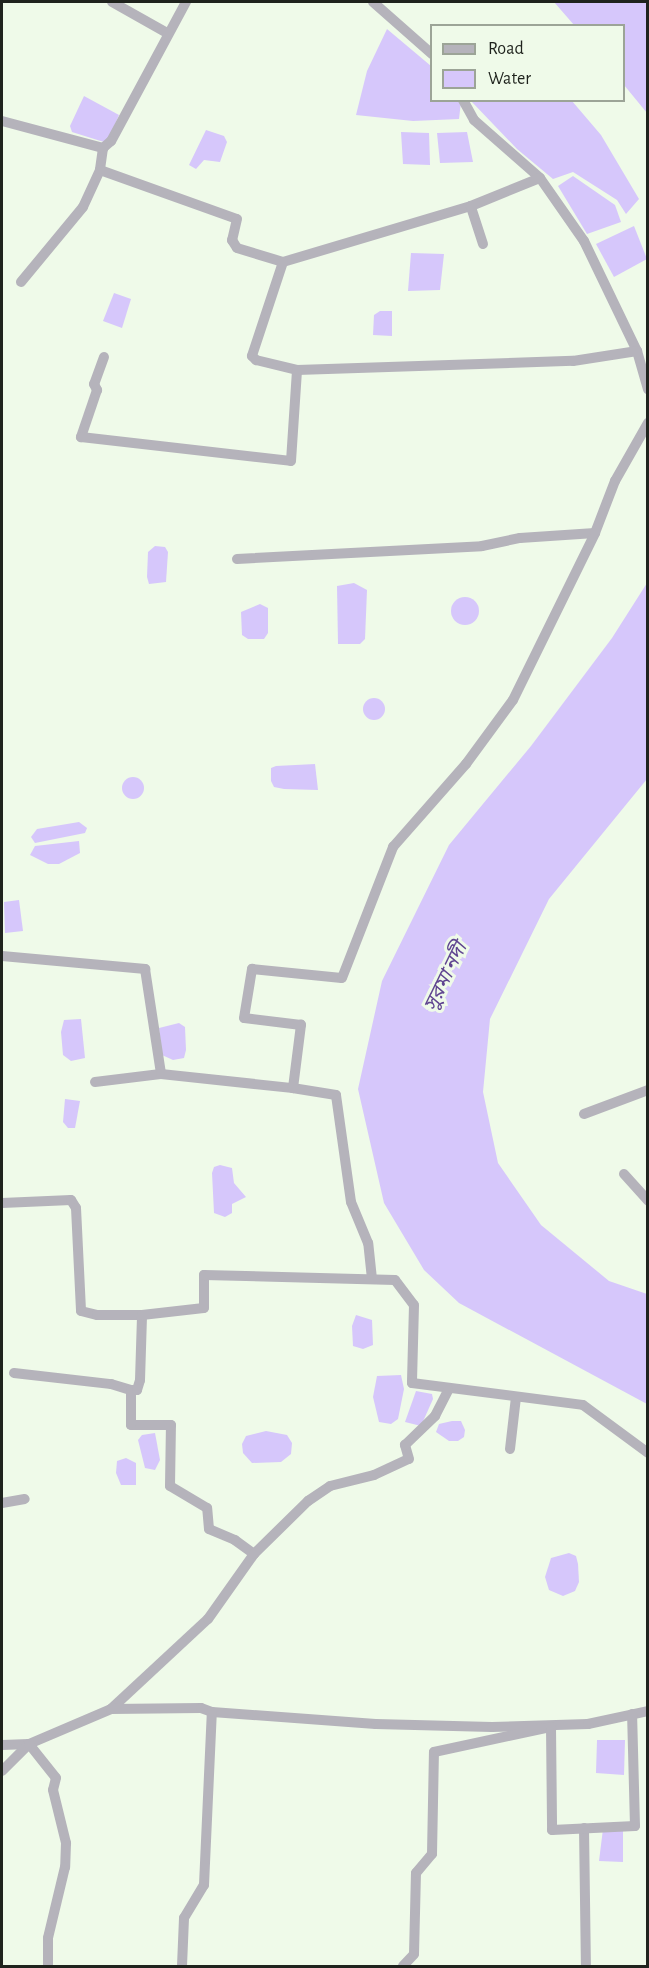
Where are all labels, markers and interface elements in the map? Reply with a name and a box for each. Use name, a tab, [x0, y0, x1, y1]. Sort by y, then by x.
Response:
legend	[430, 24, 625, 102]
text: Road	[488, 40, 524, 58]
text: Water	[488, 70, 531, 88]
water label: সুরমা নদী	[419, 939, 473, 1015]

